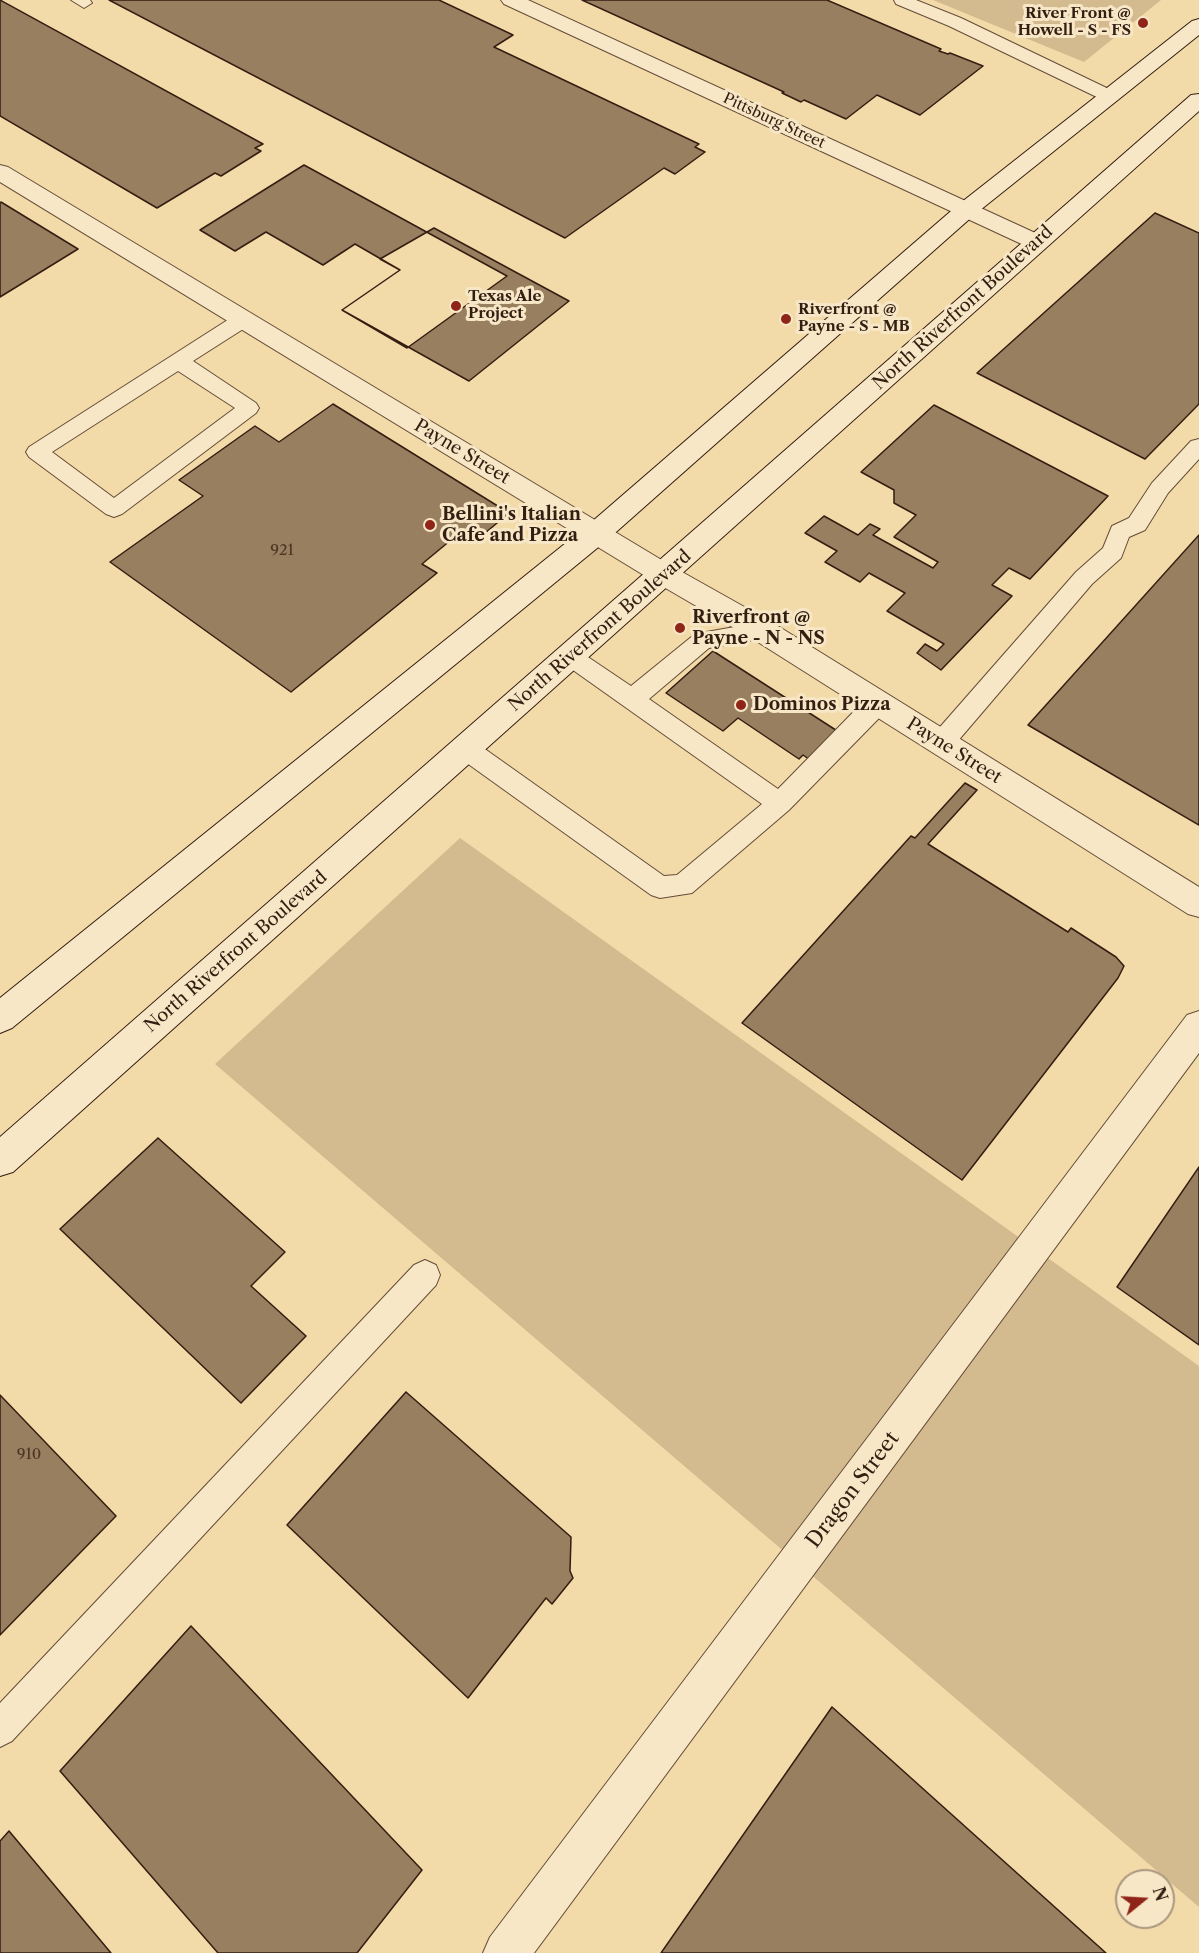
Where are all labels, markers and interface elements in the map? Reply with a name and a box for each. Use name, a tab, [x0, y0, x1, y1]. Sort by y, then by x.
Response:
place label: River Front @ Howell - S - FS	[1017, 5, 1131, 40]
marker: River Front @ Howell - S - FS	[1136, 16, 1150, 30]
street label: Pittsburg Street	[720, 89, 828, 153]
street label: North Riverfront Boulevard	[869, 221, 1057, 395]
place label: Texas Ale Project	[468, 288, 542, 323]
marker: Texas Ale Project	[449, 299, 463, 313]
place label: Riverfront @ Payne - S - MB	[798, 301, 910, 336]
marker: Riverfront @ Payne - S - MB	[779, 312, 793, 326]
street label: Payne Street	[410, 415, 514, 489]
place label: Bellini's Italian Cafe and Pizza	[442, 504, 581, 546]
marker: Bellini's Italian Cafe and Pizza	[423, 518, 437, 532]
house number: 921	[270, 542, 294, 560]
street label: North Riverfront Boulevard	[504, 546, 696, 716]
place label: Riverfront @ Payne - N - NS	[692, 607, 825, 650]
marker: Riverfront @ Payne - N - NS	[673, 621, 687, 635]
place label: Dominos Pizza	[753, 694, 891, 716]
marker: Dominos Pizza	[734, 698, 748, 712]
street label: Payne Street	[903, 713, 1005, 789]
street label: North Riverfront Boulevard	[140, 867, 332, 1037]
street label: Dragon Street	[801, 1427, 905, 1553]
house number: 910	[17, 1446, 41, 1464]
north arrow	[1115, 1869, 1175, 1929]
text: N	[1149, 1884, 1172, 1904]

